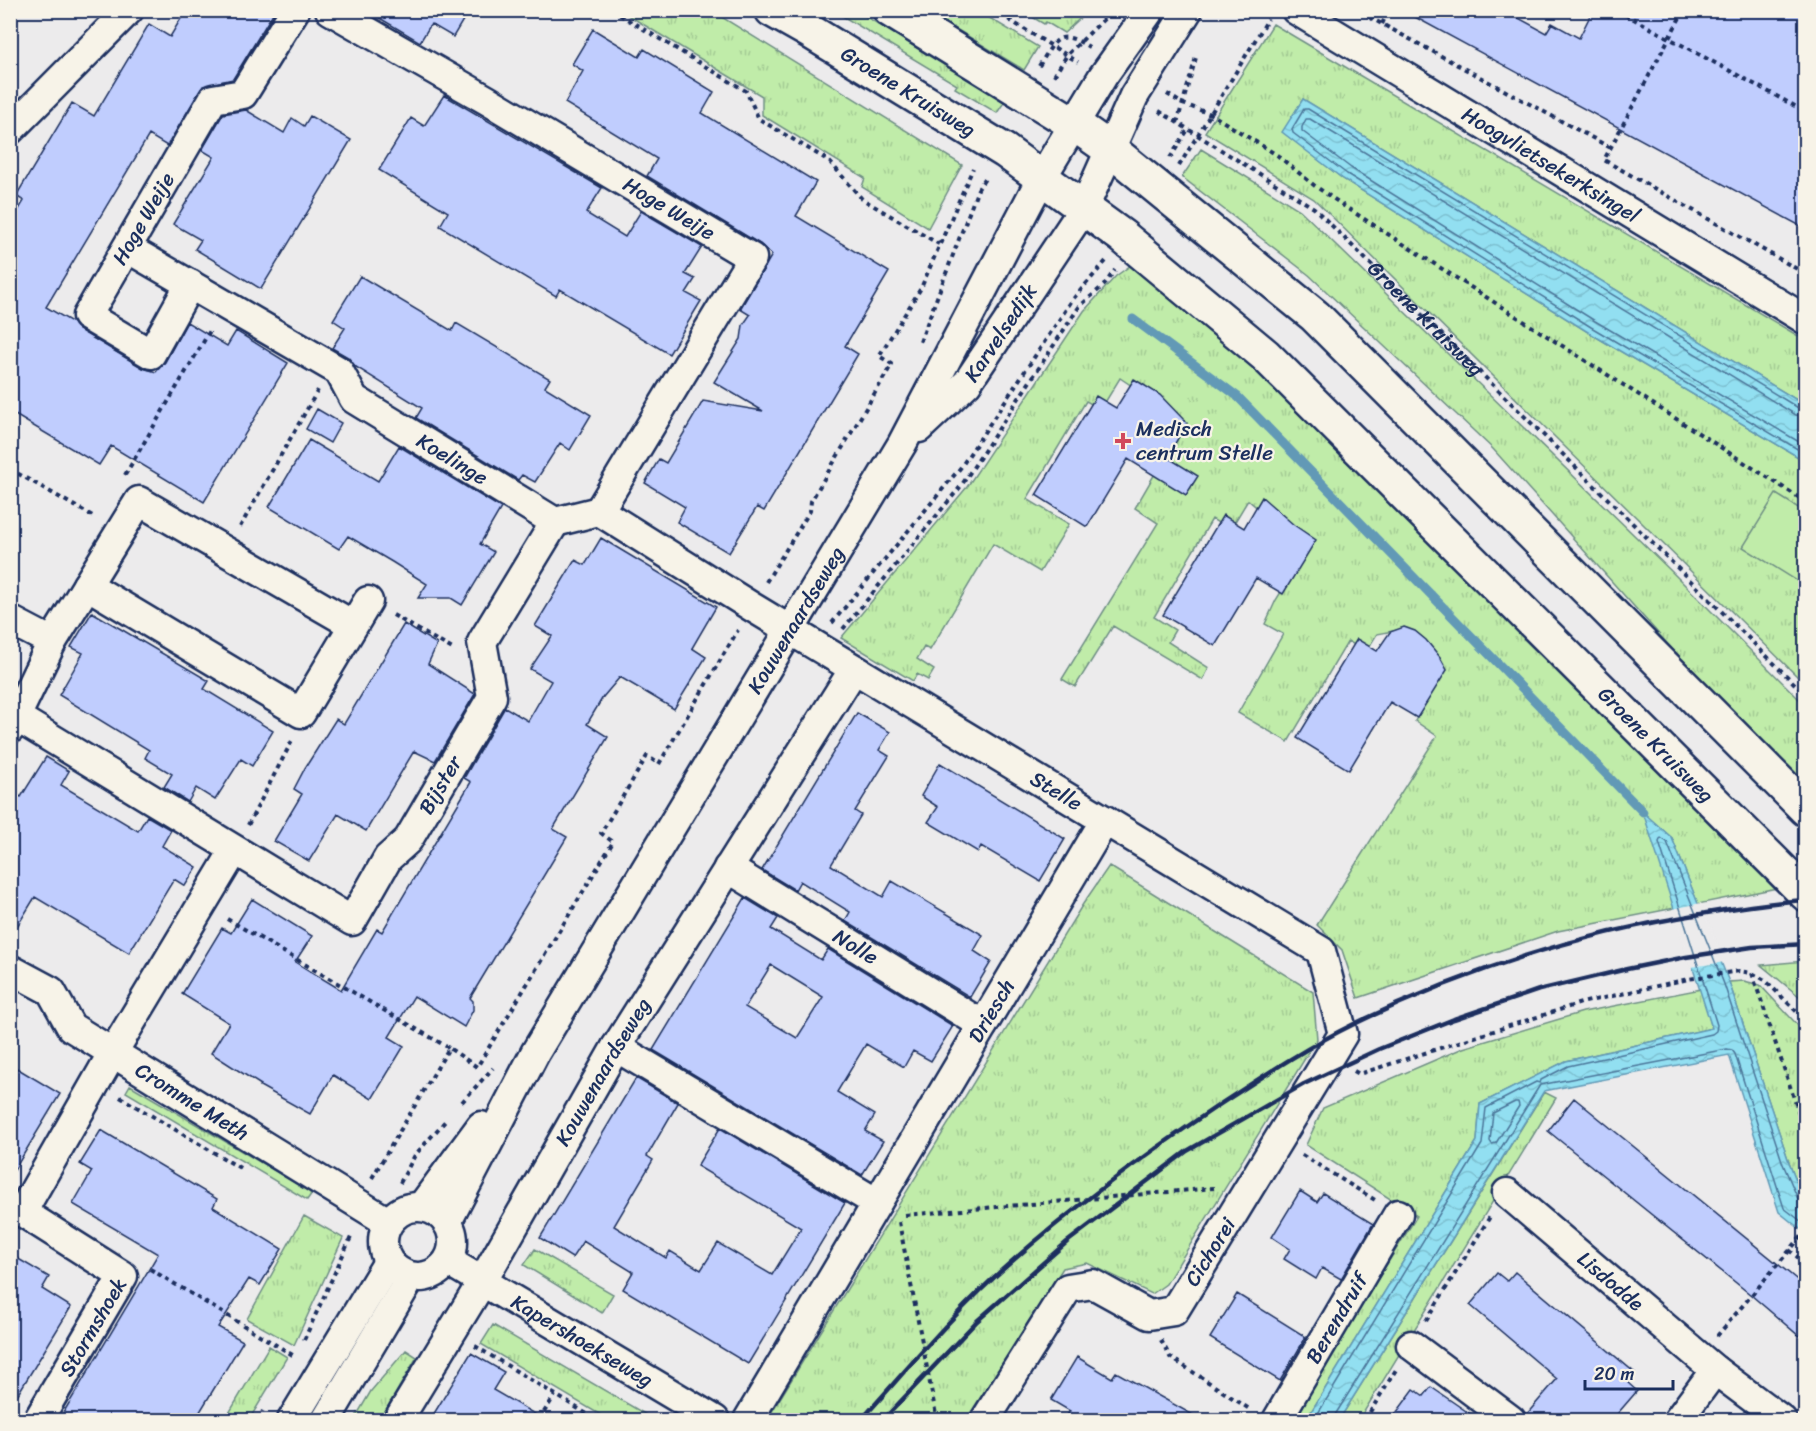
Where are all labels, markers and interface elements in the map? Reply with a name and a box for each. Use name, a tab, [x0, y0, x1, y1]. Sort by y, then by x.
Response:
street label: Groene Kruisweg	[833, 35, 984, 148]
street label: Hoogvlietsekerksingel	[1454, 96, 1648, 234]
street label: Hoge Weije	[101, 165, 186, 273]
street label: Hoge Weije	[615, 166, 723, 251]
street label: Groene Kruisweg	[1358, 251, 1494, 386]
street label: Karvelsedijk	[953, 275, 1048, 390]
place label: Medisch centrum Stelle	[1136, 410, 1273, 472]
street label: Koelinge	[409, 422, 496, 496]
marker: Medisch centrum Stelle	[1114, 432, 1132, 450]
street label: Kouwenaardseweg	[736, 538, 856, 701]
street label: Groene Kruisweg	[1588, 677, 1724, 812]
street label: Bijster	[408, 747, 473, 822]
street label: Stelle	[1022, 760, 1090, 822]
street label: Nolle	[825, 918, 886, 976]
street label: Driesch	[957, 972, 1025, 1050]
street label: Kouwenaardseweg	[544, 990, 662, 1153]
street label: Cromme Meth	[128, 1052, 257, 1151]
street label: Cichorei	[1174, 1209, 1247, 1294]
street label: Lisdodde	[1568, 1241, 1653, 1321]
street label: Berendruif	[1295, 1263, 1380, 1371]
street label: Stormshoek	[48, 1270, 137, 1384]
street label: Kapershoekseweg	[503, 1283, 661, 1398]
scale bar	[1585, 1353, 1674, 1391]
text: 20 m	[1594, 1358, 1634, 1390]

